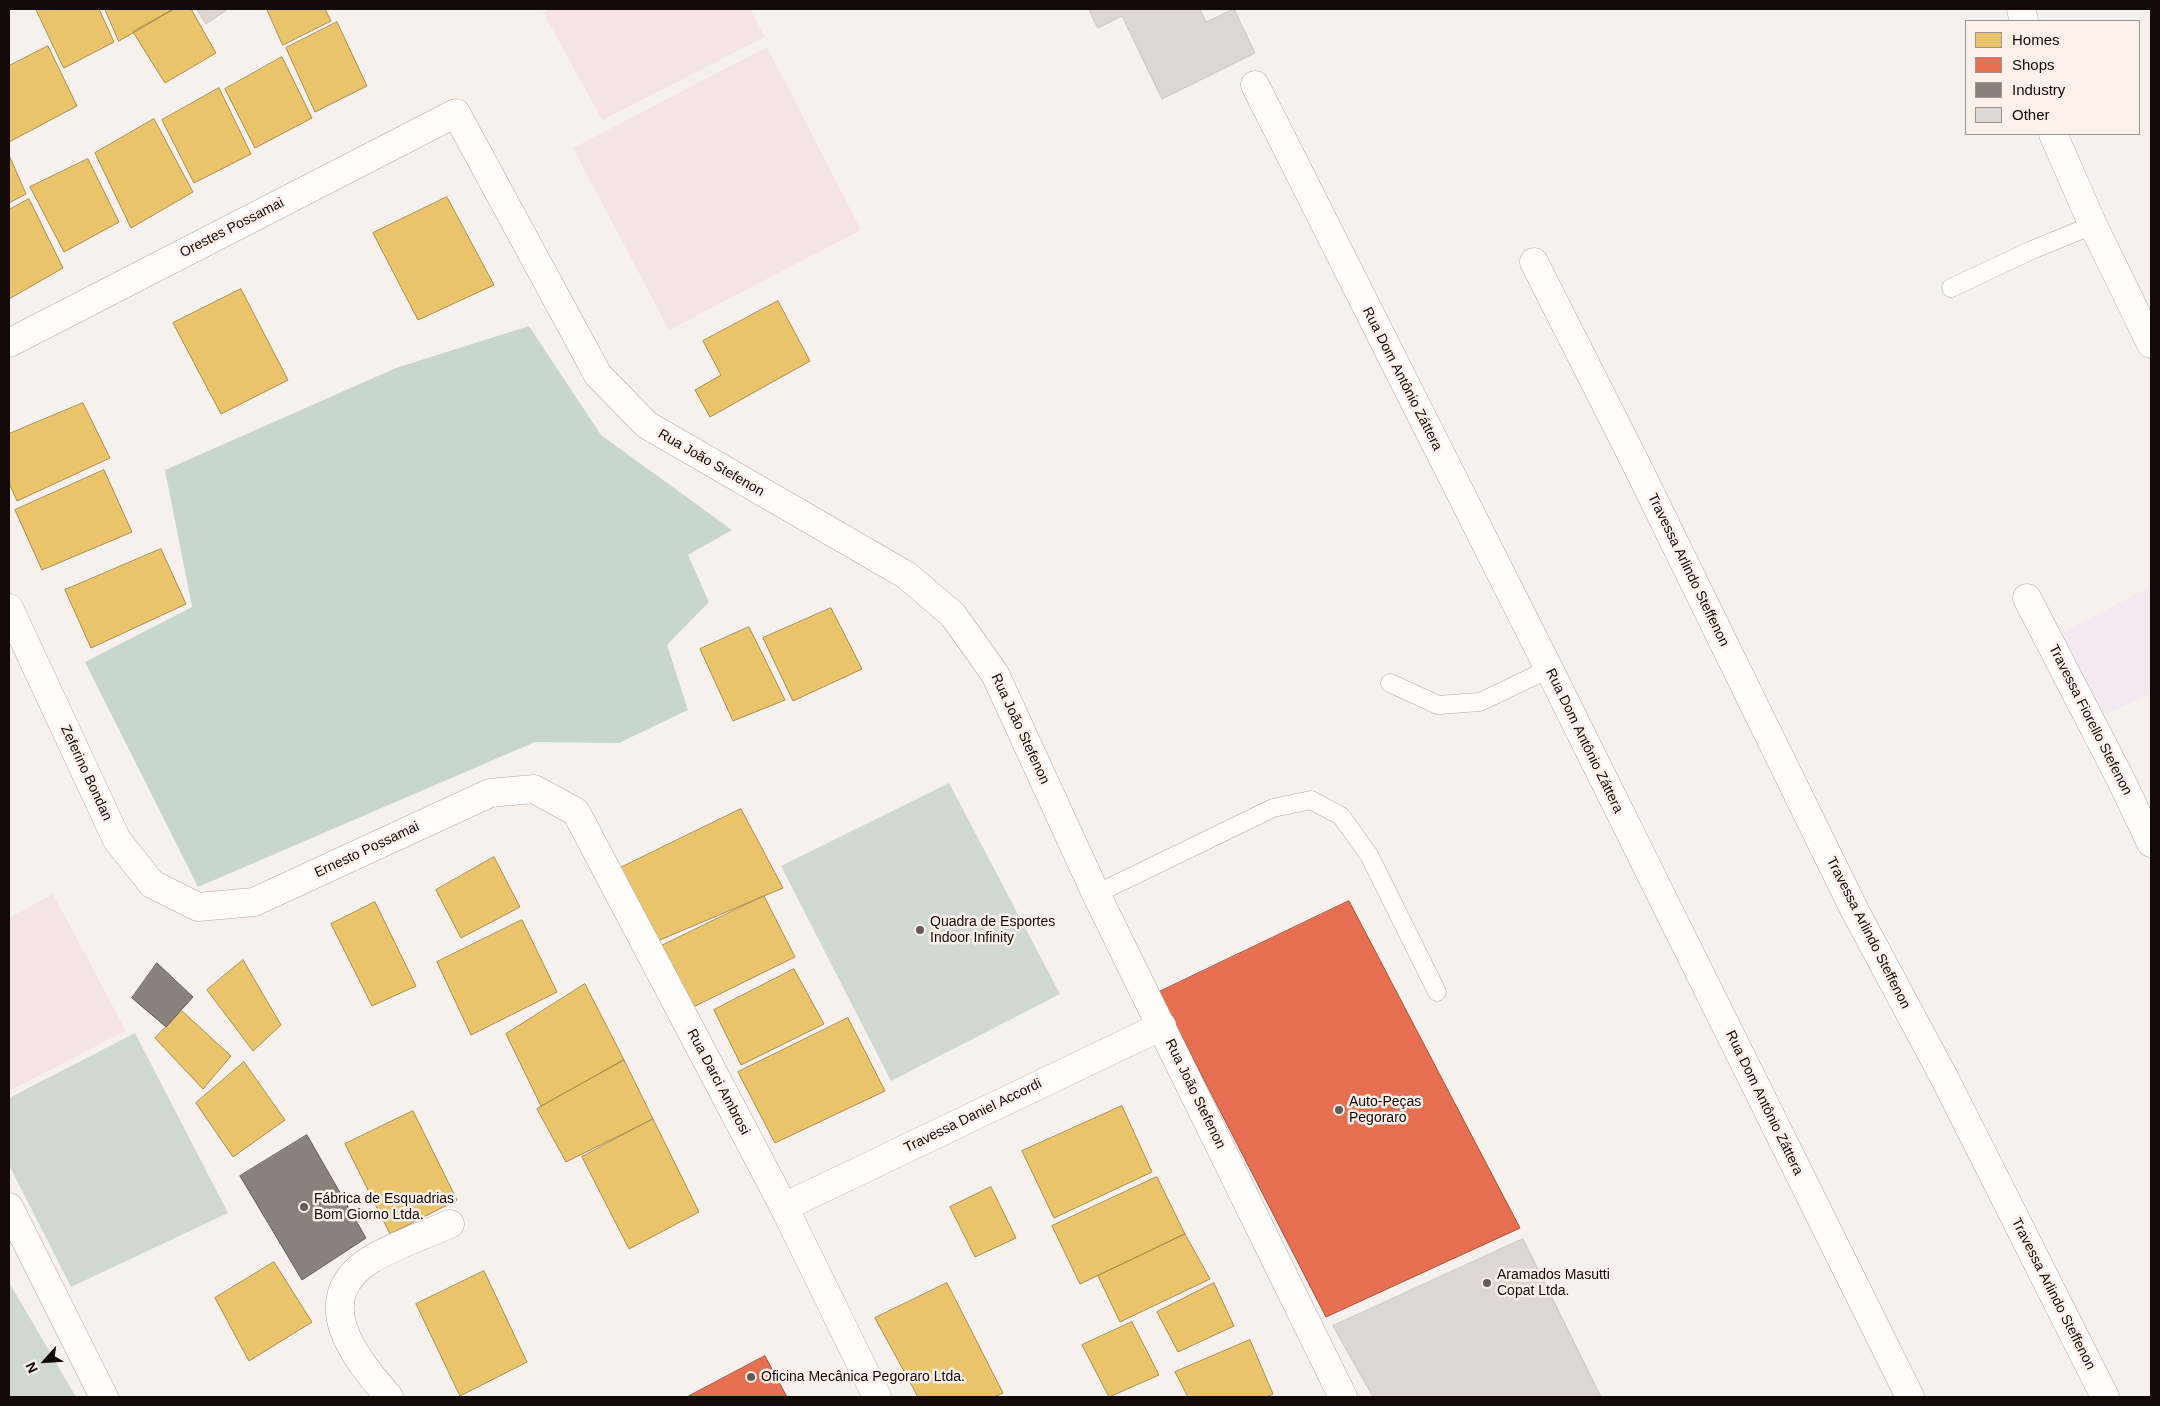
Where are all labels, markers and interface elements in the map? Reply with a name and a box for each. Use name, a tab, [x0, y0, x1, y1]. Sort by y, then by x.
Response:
legend	[1965, 20, 2140, 135]
text: Homes	[2012, 31, 2060, 48]
text: Shops	[2012, 56, 2055, 73]
text: Industry	[2012, 81, 2065, 98]
text: Other	[2012, 106, 2050, 123]
street label: Orestes Possamai	[177, 195, 287, 261]
street label: Rua Dom Antônio Záttera	[1358, 304, 1446, 454]
street label: Rua João Stefenon	[655, 426, 767, 500]
street label: Travessa Arlindo Steffenon	[1644, 491, 1732, 649]
street label: Travessa Fiorello Stefenon	[2045, 642, 2135, 798]
street label: Rua Dom Antônio Záttera	[1542, 666, 1626, 816]
street label: Rua João Stefenon	[987, 671, 1053, 787]
street label: Zeferino Bondan	[57, 723, 115, 823]
street label: Ernesto Possamai	[312, 818, 422, 882]
street label: Travessa Arlindo Steffenon	[1822, 854, 1914, 1012]
place label: Quadra de Esportes Indoor Infinity	[930, 914, 1055, 946]
marker: Quadra de Esportes Indoor Infinity	[914, 924, 926, 936]
street label: Rua Darci Ambrosi	[683, 1026, 753, 1138]
street label: Rua Dom Antônio Záttera	[1722, 1028, 1806, 1178]
street label: Rua João Stefenon	[1161, 1036, 1229, 1152]
street label: Travessa Daniel Accordi	[901, 1075, 1045, 1157]
place label: Auto-Peças Pegoraro	[1349, 1094, 1421, 1126]
marker: Auto-Peças Pegoraro	[1333, 1104, 1345, 1116]
place label: Fábrica de Esquadrias Bom Giorno Ltda.	[314, 1191, 454, 1224]
marker: Fábrica de Esquadrias Bom Giorno Ltda.	[298, 1201, 310, 1213]
street label: Travessa Arlindo Steffenon	[2007, 1215, 2099, 1373]
place label: Aramados Masutti Copat Ltda.	[1497, 1267, 1610, 1300]
marker: Aramados Masutti Copat Ltda.	[1481, 1277, 1493, 1289]
north arrow	[20, 1336, 70, 1386]
text: N	[22, 1360, 41, 1376]
place label: Oficina Mecânica Pegoraro Ltda.	[761, 1369, 965, 1385]
marker: Oficina Mecânica Pegoraro Ltda.	[745, 1371, 757, 1383]

